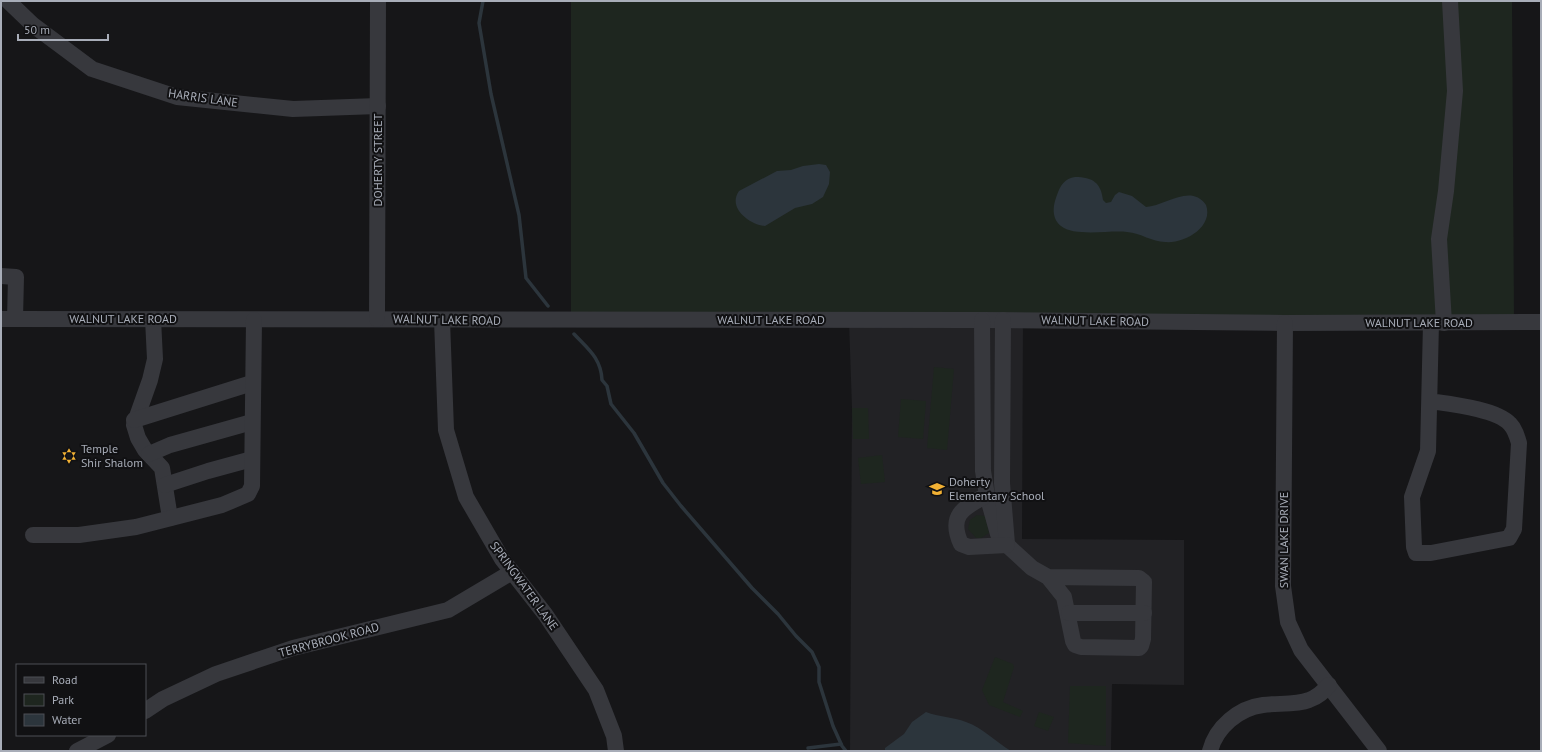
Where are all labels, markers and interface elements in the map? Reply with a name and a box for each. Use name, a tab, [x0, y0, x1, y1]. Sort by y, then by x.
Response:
scale bar	[18, 16, 108, 42]
text: 50 m	[24, 22, 50, 37]
street label: HARRIS LANE	[167, 85, 239, 110]
street label: DOHERTY STREET	[370, 113, 385, 206]
street label: WALNUT LAKE ROAD	[69, 311, 177, 326]
street label: WALNUT LAKE ROAD	[393, 311, 501, 328]
street label: WALNUT LAKE ROAD	[717, 312, 825, 327]
street label: WALNUT LAKE ROAD	[1041, 312, 1149, 329]
street label: WALNUT LAKE ROAD	[1365, 315, 1473, 330]
place label: Temple Shir Shalom	[81, 441, 143, 470]
synagogue icon: Temple Shir Shalom	[60, 447, 78, 465]
place label: Doherty Elementary School	[949, 474, 1045, 503]
school or university icon: Doherty Elementary School	[928, 480, 946, 498]
street label: SWAN LAKE DRIVE	[1276, 492, 1291, 588]
street label: SPRINGWATER LANE	[487, 538, 562, 633]
street label: TERRYBROOK ROAD	[277, 619, 381, 660]
legend	[16, 664, 146, 736]
text: Road	[52, 672, 77, 687]
text: Park	[52, 692, 74, 707]
text: Water	[52, 712, 82, 727]

